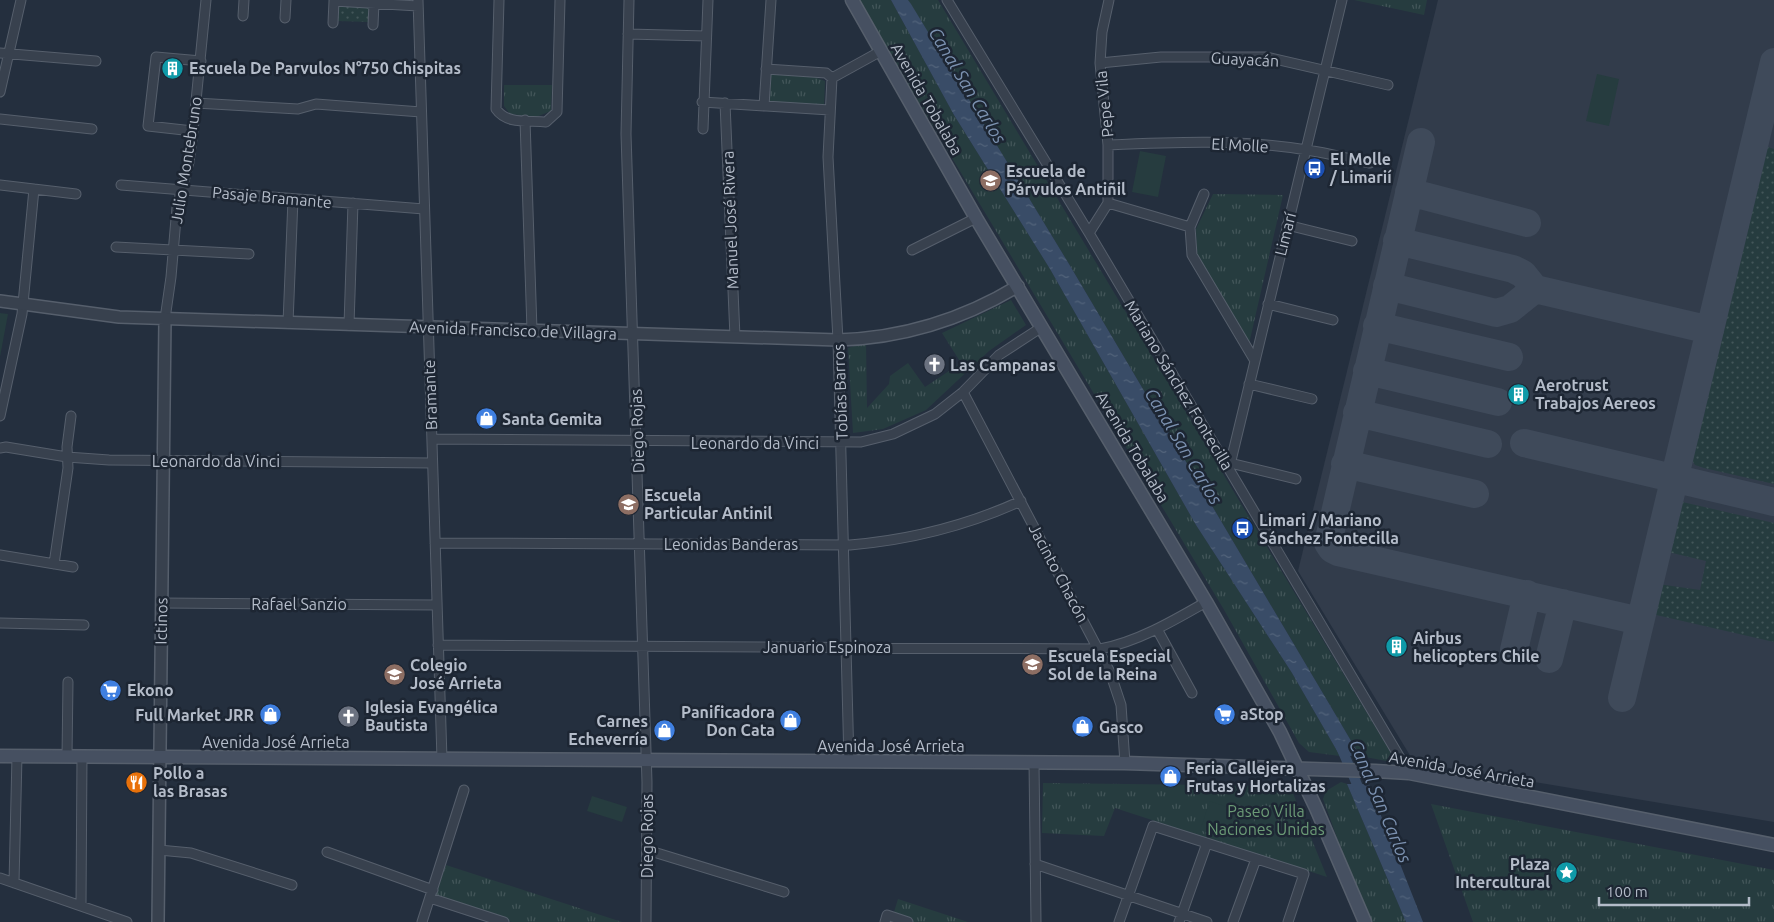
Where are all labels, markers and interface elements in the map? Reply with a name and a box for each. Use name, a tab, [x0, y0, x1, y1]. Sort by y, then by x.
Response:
water label: Canal San Carlos	[925, 23, 1011, 147]
street label: Avenida Tobalaba	[888, 40, 966, 158]
street label: Guayacán	[1210, 48, 1280, 70]
building icon: Escuela De Parvulos N°750 Chispitas	[161, 56, 185, 80]
place label: Escuela De Parvulos N°750 Chispitas	[189, 59, 461, 77]
street label: Pepe Vila	[1092, 70, 1116, 138]
street label: Julio Montebruno	[167, 95, 205, 225]
street label: El Molle	[1211, 135, 1269, 155]
street label: Manuel José Rivera	[719, 150, 741, 290]
place label: El Molle / Limarií	[1329, 150, 1392, 186]
bus stop icon: El Molle / Limarií	[1302, 156, 1326, 180]
place label: Escuela de Párvulos Antiñil	[1006, 162, 1126, 198]
school or university icon: Escuela de Párvulos Antiñil	[978, 168, 1002, 192]
street label: Pasaje Bramante	[211, 183, 333, 211]
street label: Limarí	[1271, 209, 1299, 258]
street label: Mariano Sánchez Fontecilla	[1121, 297, 1237, 473]
street label: Avenida Francisco de Villagra	[409, 317, 617, 343]
street label: Tobías Barros	[829, 343, 851, 440]
church icon: Las Campanas	[922, 353, 946, 377]
place label: Las Campanas	[950, 356, 1056, 374]
street label: Bramante	[420, 359, 440, 431]
place label: Aerotrust Trabajos Aereos	[1535, 376, 1656, 412]
building icon: Aerotrust Trabajos Aereos	[1507, 382, 1531, 406]
water label: Canal San Carlos	[1141, 384, 1227, 508]
street label: Diego Rojas	[627, 388, 647, 474]
street label: Avenida Tobalaba	[1093, 388, 1173, 506]
shop icon: Santa Gemita	[474, 407, 498, 431]
place label: Santa Gemita	[502, 410, 602, 428]
street label: Leonardo da Vinci	[691, 434, 819, 452]
street label: Leonardo da Vinci	[152, 452, 280, 470]
place label: Escuela Particular Antinil	[644, 486, 773, 522]
school or university icon: Escuela Particular Antinil	[616, 492, 640, 516]
place label: Limari / Mariano Sánchez Fontecilla	[1259, 511, 1399, 547]
bus stop icon: Limari / Mariano Sánchez Fontecilla	[1231, 517, 1255, 541]
street label: Jacinto Chacón	[1025, 521, 1093, 625]
street label: Leonidas Banderas	[664, 535, 798, 553]
street label: Rafael Sanzio	[251, 595, 347, 613]
street label: Ictinos	[152, 597, 170, 645]
place label: Airbus helicopters Chile	[1413, 629, 1540, 665]
building icon: Airbus helicopters Chile	[1385, 635, 1409, 659]
street label: Januario Espinoza	[763, 638, 891, 656]
place label: Escuela Especial Sol de la Reina	[1048, 647, 1171, 683]
school or university icon: Escuela Especial Sol de la Reina	[1020, 653, 1044, 677]
place label: Colegio José Arrieta	[410, 656, 502, 692]
school or university icon: Colegio José Arrieta	[382, 662, 406, 686]
supermarket icon: Ekono	[99, 678, 123, 702]
place label: Ekono	[127, 681, 174, 699]
place label: Iglesia Evangélica Bautista	[365, 698, 498, 734]
supermarket icon: aStop	[1212, 702, 1236, 726]
shop icon: Full Market JRR	[258, 703, 282, 727]
place label: Panificadora Don Cata	[681, 703, 775, 739]
church icon: Iglesia Evangélica Bautista	[337, 704, 361, 728]
place label: aStop	[1240, 705, 1284, 723]
place label: Full Market JRR	[135, 706, 254, 724]
shop icon: Panificadora Don Cata	[779, 709, 803, 733]
place label: Carnes Echeverría	[568, 712, 648, 748]
shop icon: Gasco	[1071, 715, 1095, 739]
shop icon: Carnes Echeverría	[652, 718, 676, 742]
place label: Gasco	[1099, 718, 1144, 736]
street label: Avenida José Arrieta	[202, 733, 350, 751]
water label: Canal San Carlos	[1346, 736, 1416, 866]
street label: Avenida José Arrieta	[817, 737, 965, 755]
street label: Avenida José Arrieta	[1388, 747, 1536, 791]
place label: Feria Callejera Frutas y Hortalizas	[1186, 759, 1326, 795]
place label: Pollo a las Brasas	[153, 764, 228, 800]
shop icon: Feria Callejera Frutas y Hortalizas	[1158, 765, 1182, 789]
restaurant icon: Pollo a las Brasas	[125, 770, 149, 794]
street label: Diego Rojas	[638, 794, 656, 878]
park label: Paseo Villa Naciones Unidas	[1207, 802, 1325, 838]
place label: Plaza Intercultural	[1455, 855, 1550, 891]
place icon: Plaza Intercultural	[1554, 861, 1578, 885]
scale bar	[1599, 874, 1749, 906]
text: 100 m	[1606, 883, 1648, 900]

